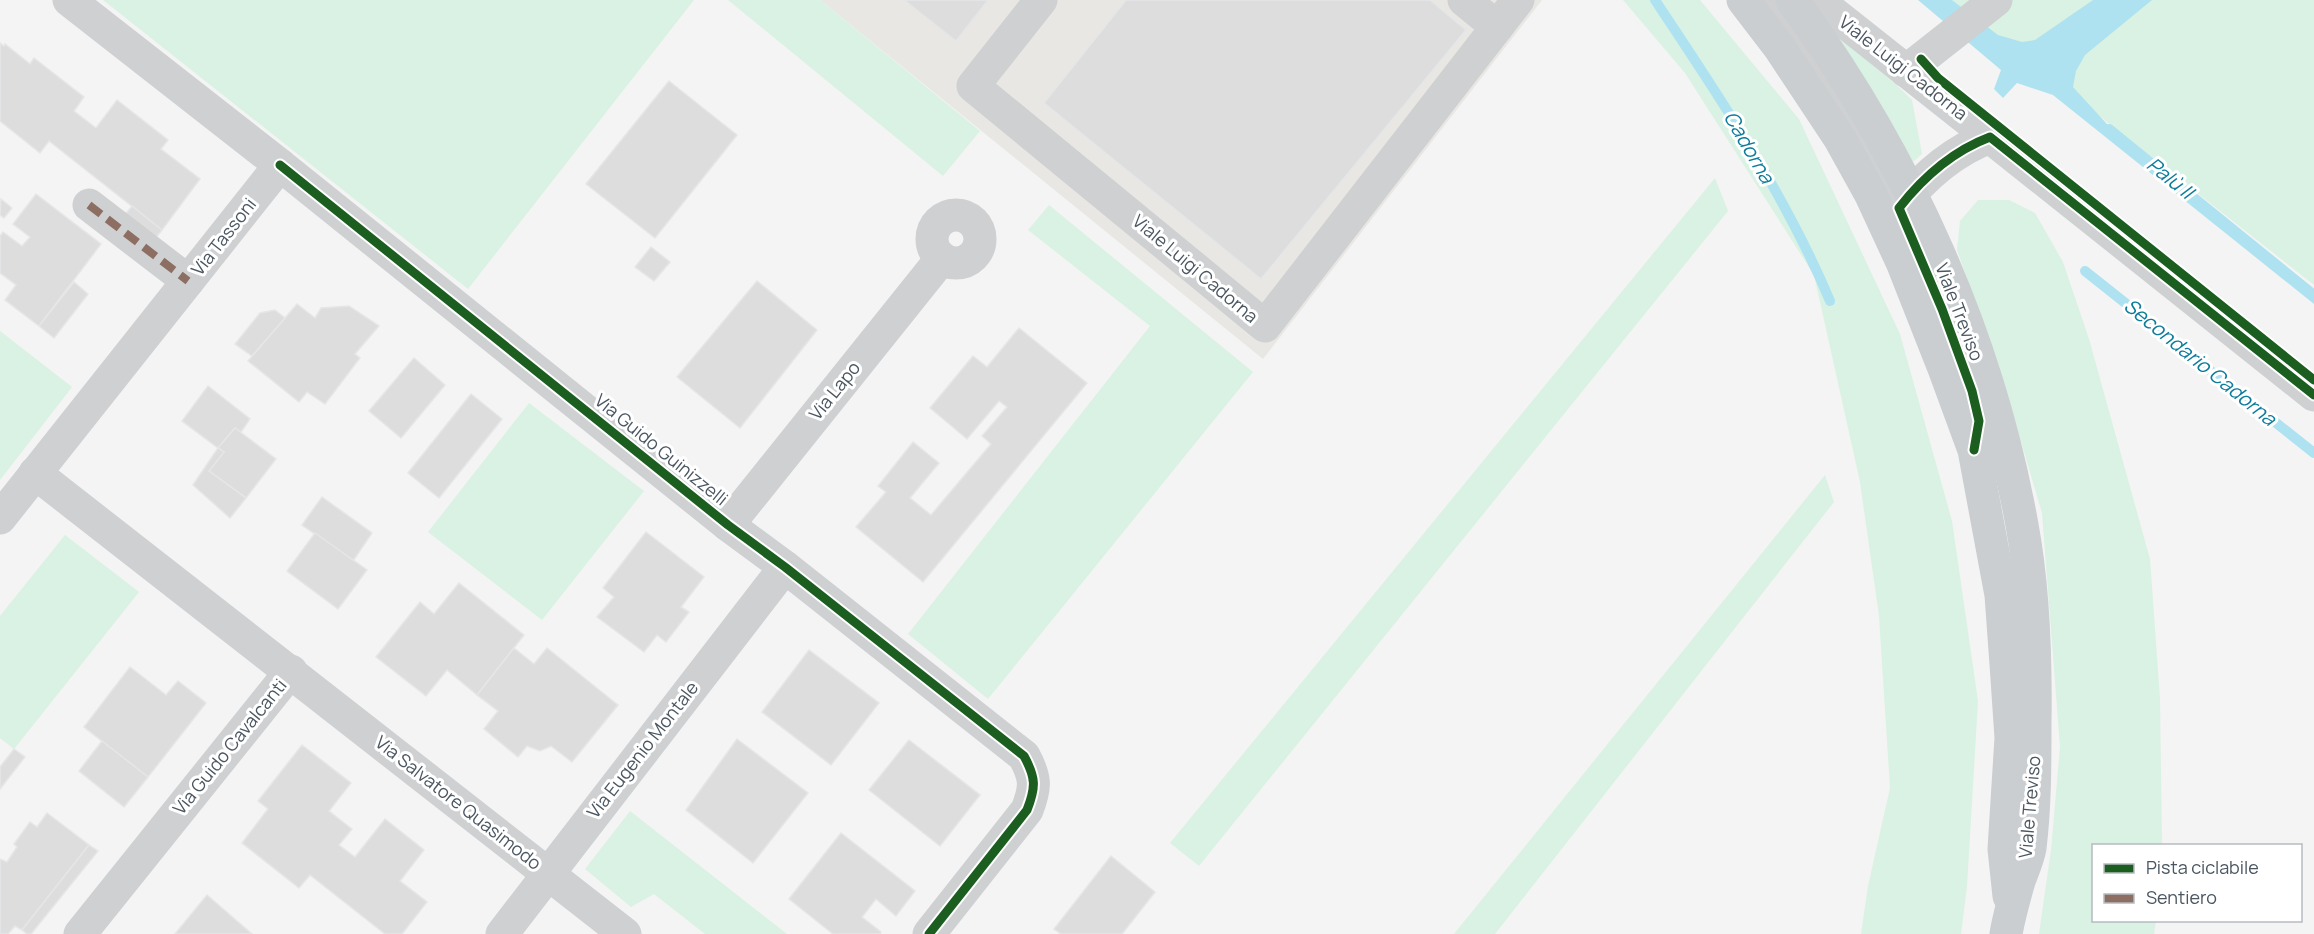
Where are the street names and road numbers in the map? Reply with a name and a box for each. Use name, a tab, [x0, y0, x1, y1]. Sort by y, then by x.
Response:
street label: Viale Luigi Cadorna	[1834, 9, 1973, 125]
street label: Via Tassoni	[185, 193, 261, 280]
street label: Viale Luigi Cadorna	[1128, 209, 1263, 328]
street label: Viale Treviso	[1930, 259, 1990, 364]
street label: Via Lapo	[803, 356, 865, 425]
street label: Via Guido Guinizzelli	[590, 388, 733, 510]
street label: Via Guido Cavalcanti	[167, 673, 291, 819]
street label: Via Eugenio Montale	[581, 676, 703, 823]
street label: Via Salvatore Quasimodo	[371, 730, 547, 875]
street label: Viale Treviso	[2013, 755, 2045, 859]

